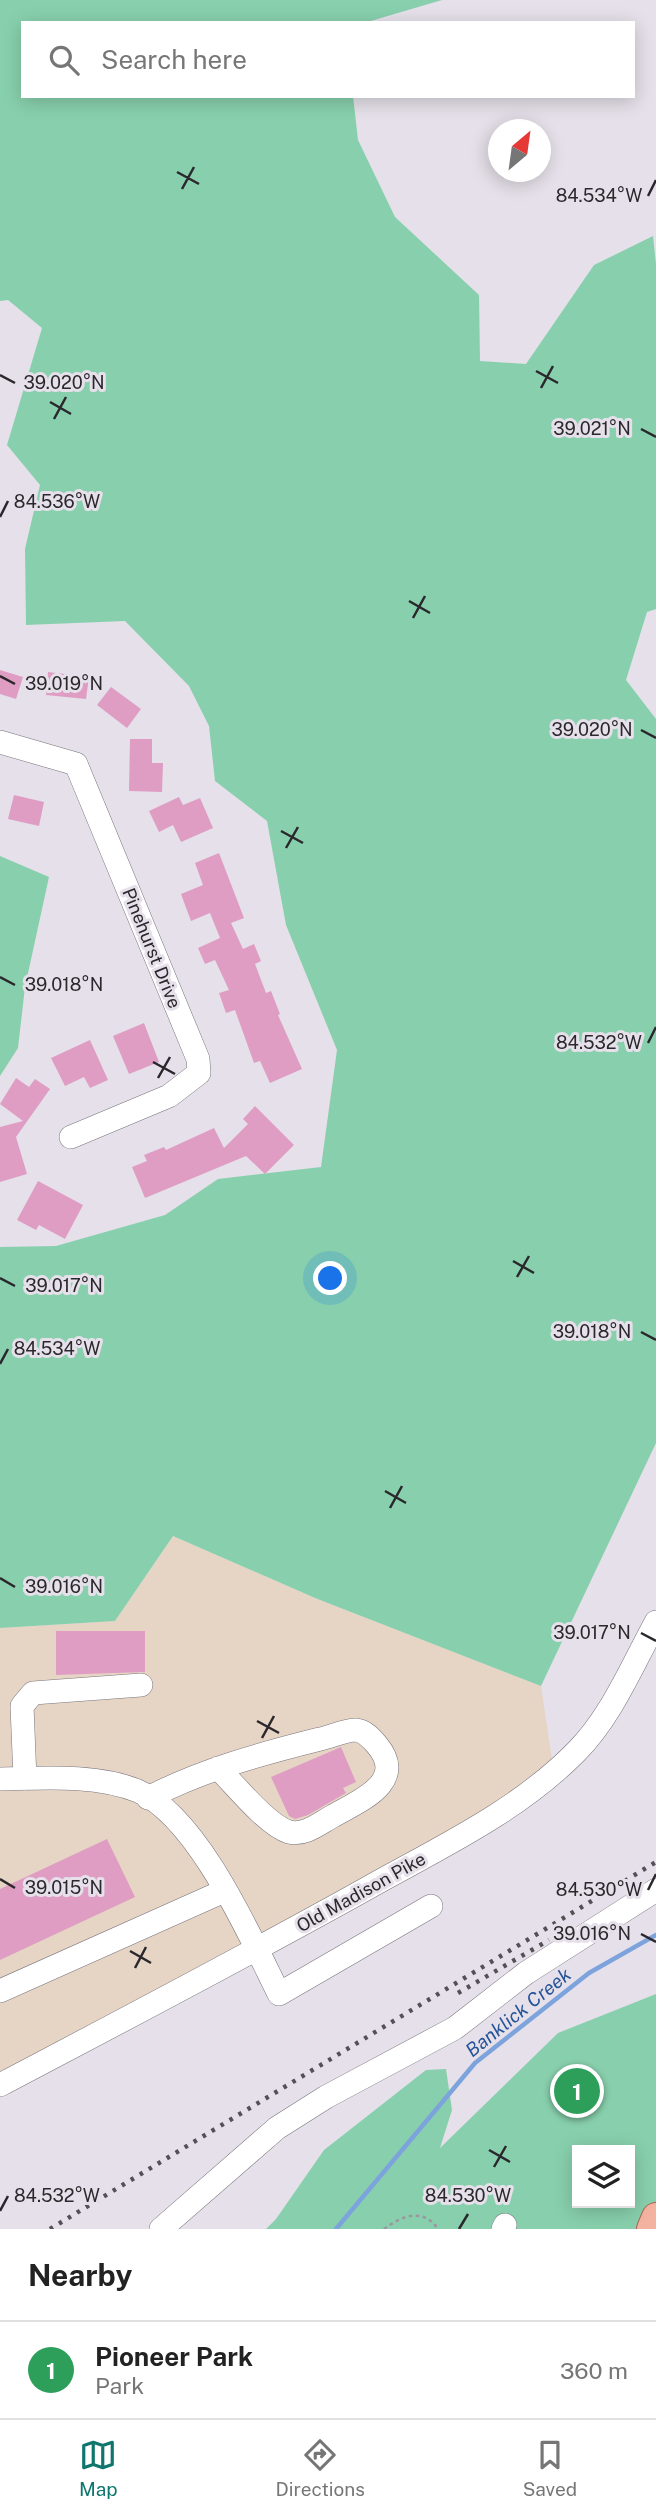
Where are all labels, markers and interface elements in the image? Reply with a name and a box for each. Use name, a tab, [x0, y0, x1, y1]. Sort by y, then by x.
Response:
search box	[21, 21, 635, 98]
icon: search	[45, 41, 83, 79]
text: Search here	[101, 44, 247, 75]
north arrow	[488, 119, 551, 182]
text: 84.534°W	[556, 185, 642, 206]
text: 39.020°N	[23, 372, 105, 393]
text: 39.021°N	[553, 418, 631, 439]
text: 84.536°W	[14, 491, 100, 512]
text: 39.019°N	[25, 673, 103, 694]
text: 39.020°N	[551, 719, 633, 740]
street label: Pinehurst Drive	[118, 885, 186, 1011]
text: 39.018°N	[25, 974, 103, 995]
text: 84.532°W	[556, 1032, 642, 1053]
your location	[313, 1261, 347, 1295]
text: 39.017°N	[25, 1275, 103, 1296]
text: 39.018°N	[553, 1321, 631, 1342]
text: 84.534°W	[14, 1338, 100, 1359]
text: 39.016°N	[25, 1576, 103, 1597]
text: 39.017°N	[553, 1622, 631, 1643]
street label: Old Madison Pike	[293, 1848, 429, 1936]
text: 39.015°N	[25, 1877, 103, 1898]
text: 84.530°W	[556, 1879, 642, 1900]
text: 39.016°N	[553, 1923, 631, 1944]
water label: Banklick Creek	[461, 1962, 576, 2061]
pin: 1	[554, 2065, 600, 2117]
map controls	[572, 2145, 635, 2208]
button: layers	[572, 2145, 635, 2208]
text: 84.532°W	[14, 2185, 100, 2206]
text: 84.530°W	[425, 2185, 511, 2206]
text: Nearby	[28, 2257, 132, 2293]
text: Pioneer Park	[95, 2341, 253, 2372]
text: 1	[46, 2357, 56, 2384]
text: 360 m	[560, 2357, 628, 2384]
text: Park	[95, 2372, 144, 2399]
tab: Map	[79, 2436, 118, 2500]
tab: Directions	[276, 2436, 365, 2500]
tab: Saved	[523, 2436, 577, 2500]

